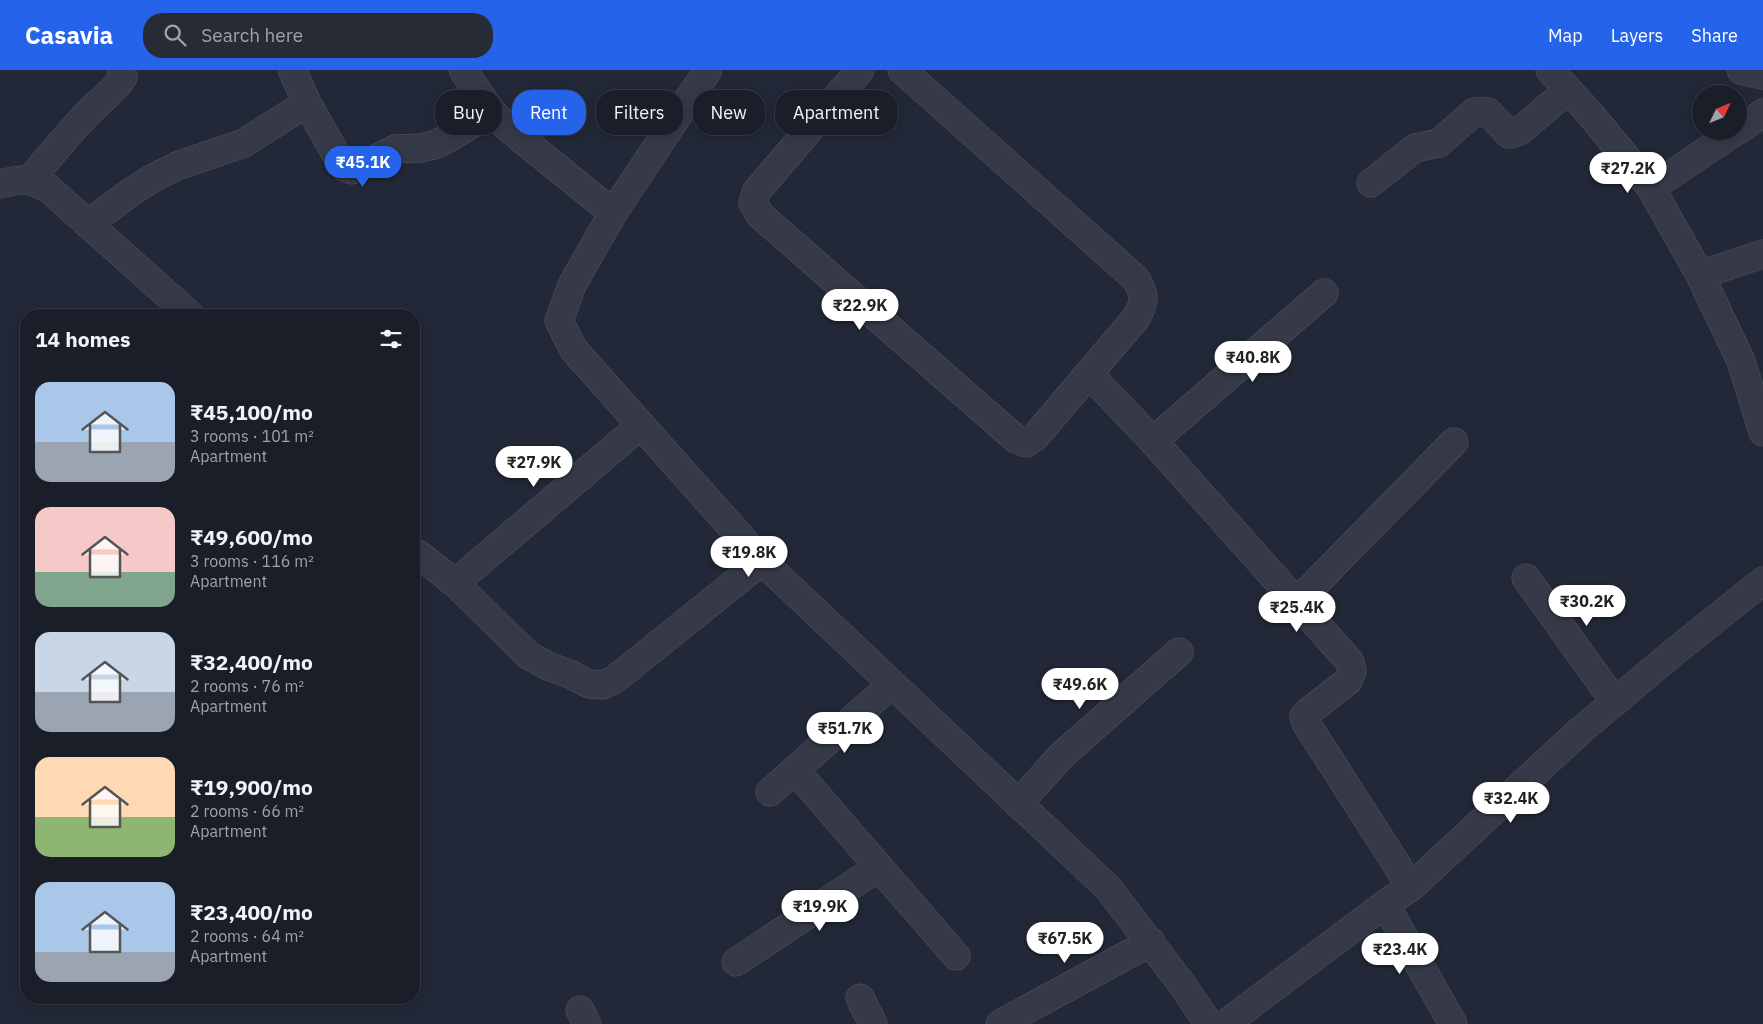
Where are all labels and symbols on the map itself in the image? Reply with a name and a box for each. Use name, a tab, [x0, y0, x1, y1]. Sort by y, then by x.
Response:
north arrow	[1692, 85, 1748, 140]
pin: ₹45.1K	[322, 146, 404, 188]
pin: ₹27.2K	[1587, 152, 1669, 194]
pin: ₹22.9K	[819, 288, 901, 331]
pin: ₹40.8K	[1212, 340, 1294, 383]
pin: ₹27.9K	[493, 446, 575, 488]
pin: ₹19.8K	[708, 536, 790, 578]
pin: ₹30.2K	[1546, 584, 1628, 627]
pin: ₹25.4K	[1256, 590, 1338, 633]
pin: ₹49.6K	[1039, 668, 1121, 710]
pin: ₹51.7K	[804, 712, 886, 754]
pin: ₹32.4K	[1470, 782, 1552, 824]
pin: ₹19.9K	[779, 890, 861, 932]
pin: ₹67.5K	[1024, 922, 1106, 964]
pin: ₹23.4K	[1359, 932, 1441, 975]

